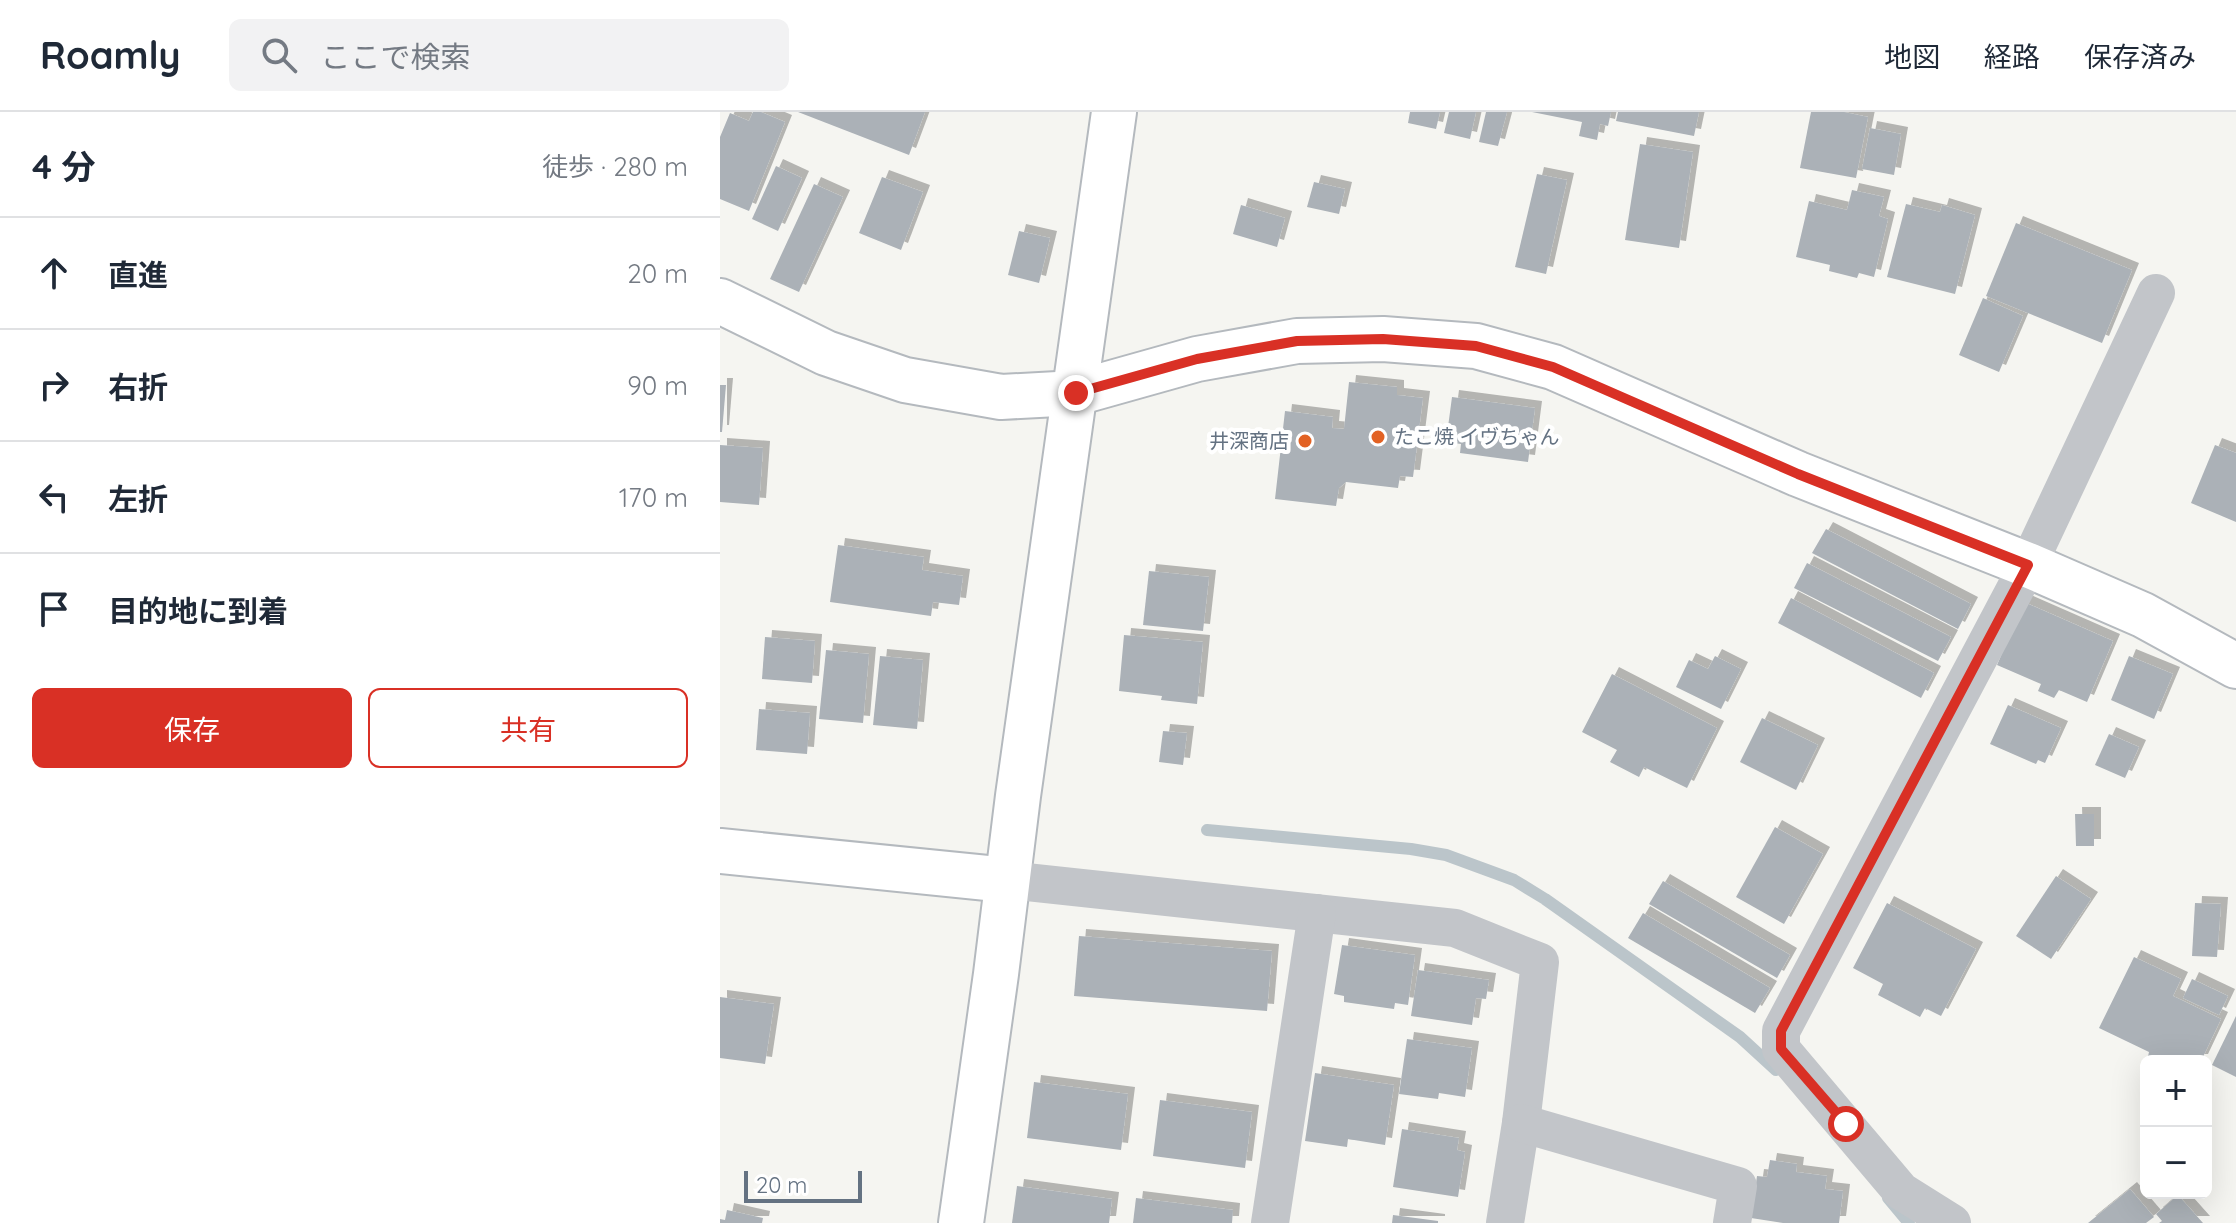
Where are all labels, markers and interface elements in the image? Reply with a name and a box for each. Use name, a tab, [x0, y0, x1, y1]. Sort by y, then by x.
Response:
search box	[229, 19, 789, 91]
text: Roamly	[40, 31, 181, 79]
icon: search	[257, 33, 301, 77]
text: ここで検索	[321, 38, 471, 76]
text: 地図	[1884, 39, 1940, 74]
text: 経路	[1984, 39, 2040, 74]
text: 保存済み	[2084, 39, 2196, 74]
text: 4 分	[32, 145, 96, 188]
text: 徒歩 · 280 m	[542, 150, 688, 183]
icon: ahead	[32, 251, 76, 295]
text: 直進	[108, 256, 168, 294]
text: 20 m	[627, 257, 688, 290]
icon: right	[32, 363, 76, 407]
text: 右折	[108, 368, 168, 406]
text: 90 m	[627, 369, 688, 402]
route end	[1058, 375, 1094, 411]
place label: たこ焼 イヴちゃん	[1394, 424, 1559, 449]
place label: 井深商店	[1209, 428, 1289, 453]
marker: たこ焼 イヴちゃん	[1369, 428, 1387, 446]
marker: 井深商店	[1296, 432, 1314, 450]
icon: left	[32, 475, 76, 519]
text: 左折	[108, 480, 168, 518]
text: 170 m	[619, 481, 688, 514]
icon: arrive	[32, 587, 76, 631]
text: 目的地に到着	[108, 592, 288, 630]
button: 保存	[32, 688, 352, 768]
button: 共有	[368, 688, 688, 768]
map controls	[2140, 1055, 2212, 1199]
button: +	[2140, 1055, 2212, 1127]
route start	[1828, 1106, 1864, 1142]
button: −	[2140, 1127, 2212, 1199]
scale bar	[744, 1167, 862, 1203]
text: 20 m	[756, 1171, 807, 1199]

